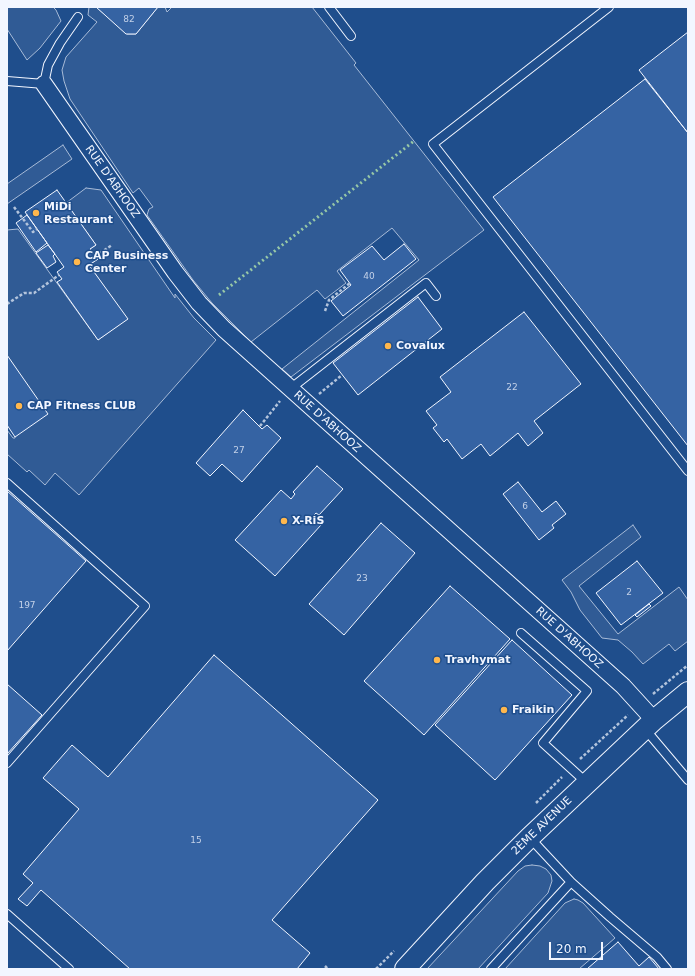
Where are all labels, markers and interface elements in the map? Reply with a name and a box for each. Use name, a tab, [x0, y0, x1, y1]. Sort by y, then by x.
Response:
house number: 82	[123, 15, 135, 25]
street label: RUE D'ABHOOZ	[82, 143, 142, 221]
place label: MiDi Restaurant	[44, 200, 113, 226]
marker: MiDi Restaurant	[31, 208, 41, 218]
place label: CAP Business Center	[85, 249, 168, 275]
marker: CAP Business Center	[72, 257, 82, 267]
house number: 40	[363, 272, 375, 282]
place label: Covalux	[396, 339, 445, 353]
marker: Covalux	[383, 341, 393, 351]
house number: 22	[506, 383, 518, 393]
street label: RUE D'ABHOOZ	[291, 388, 363, 456]
place label: CAP Fitness CLUB	[27, 399, 136, 413]
marker: CAP Fitness CLUB	[14, 401, 24, 411]
house number: 27	[233, 446, 245, 456]
house number: 6	[522, 502, 528, 512]
place label: X-RiS	[292, 514, 324, 528]
marker: X-RiS	[279, 516, 289, 526]
house number: 23	[356, 574, 368, 584]
house number: 2	[626, 588, 632, 598]
house number: 197	[18, 601, 36, 611]
street label: RUE D'ABHOOZ	[533, 604, 605, 672]
place label: Travhymat	[445, 653, 510, 667]
marker: Travhymat	[432, 655, 442, 665]
place label: Fraikin	[512, 703, 554, 717]
marker: Fraikin	[499, 705, 509, 715]
street label: 2ÈME AVENUE	[509, 794, 575, 858]
house number: 15	[190, 836, 202, 846]
scale bar	[551, 934, 605, 960]
text: 20 m	[556, 942, 587, 956]

